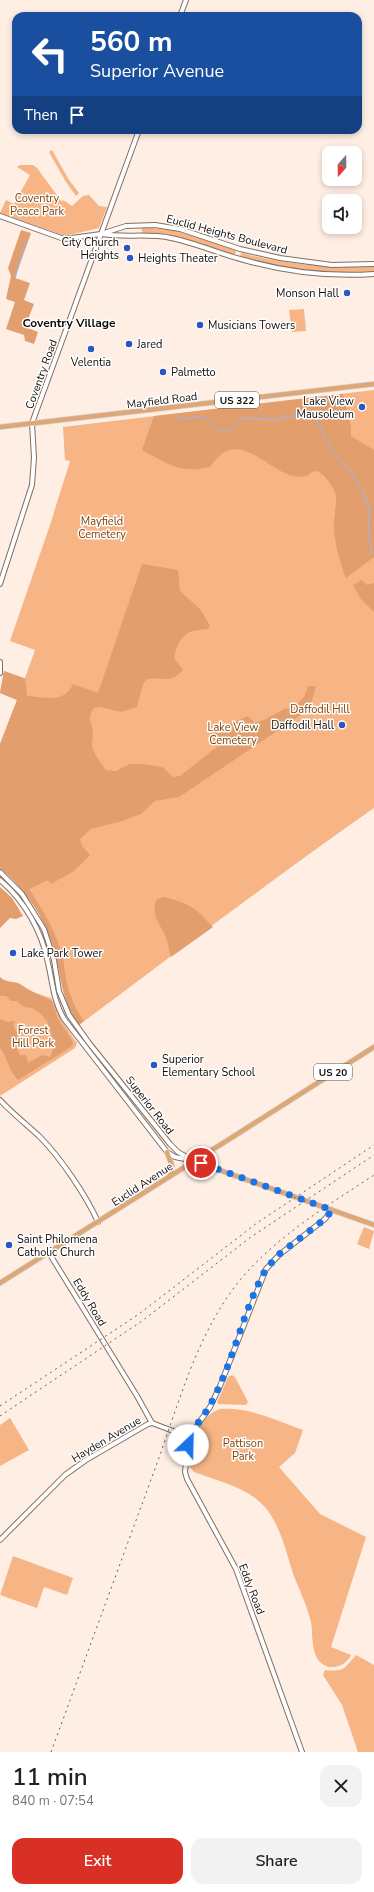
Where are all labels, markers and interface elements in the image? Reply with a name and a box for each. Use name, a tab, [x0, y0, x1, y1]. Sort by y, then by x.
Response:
text: 560 m	[90, 23, 173, 61]
icon: left	[24, 28, 76, 80]
text: Superior Avenue	[90, 59, 224, 83]
icon: arrive	[66, 104, 88, 126]
text: Then	[24, 105, 58, 125]
north arrow	[322, 146, 362, 186]
map controls	[322, 146, 362, 234]
park label: Coventry Peace Park	[10, 191, 65, 219]
button: sound	[322, 194, 362, 234]
street label: Euclid Heights Boulevard	[165, 211, 289, 258]
place label: City Church Heights	[62, 235, 119, 263]
marker: City Church Heights	[122, 243, 132, 253]
place label: Heights Theater	[138, 251, 218, 266]
marker: Heights Theater	[125, 253, 135, 263]
place label: Monson Hall	[276, 286, 340, 301]
marker: Monson Hall	[342, 288, 352, 298]
district label: Coventry Village	[22, 315, 116, 331]
place label: Musicians Towers	[208, 318, 295, 333]
marker: Musicians Towers	[195, 320, 205, 330]
street label: Coventry Road	[22, 337, 61, 411]
place label: Jared	[136, 337, 163, 352]
marker: Jared	[124, 339, 134, 349]
marker: Velentia	[86, 344, 96, 354]
place label: Velentia	[70, 355, 111, 370]
place label: Palmetto	[171, 365, 216, 380]
marker: Palmetto	[158, 367, 168, 377]
street label: Mayfield Road	[126, 389, 198, 412]
road number: US 322	[215, 392, 259, 408]
place label: Lake View Mausoleum	[297, 394, 354, 422]
marker: Lake View Mausoleum	[357, 402, 367, 412]
park label: Mayfield Cemetery	[78, 514, 126, 542]
park label: Daffodil Hill	[290, 702, 351, 717]
place label: Daffodil Hall	[271, 718, 335, 733]
park label: Lake View Cemetery	[207, 720, 259, 748]
marker: Daffodil Hall	[337, 720, 347, 730]
place label: Lake Park Tower	[21, 946, 102, 961]
marker: Lake Park Tower	[8, 948, 18, 958]
park label: Forest Hill Park	[12, 1023, 55, 1051]
place label: Superior Elementary School	[162, 1052, 256, 1080]
marker: Superior Elementary School	[149, 1060, 159, 1070]
road number: US 20	[314, 1064, 352, 1080]
street label: Superior Road	[122, 1073, 177, 1138]
pin	[184, 1146, 218, 1180]
icon: arrive	[190, 1152, 212, 1174]
street label: Euclid Avenue	[109, 1159, 176, 1210]
place label: Saint Philomena Catholic Church	[17, 1232, 98, 1260]
marker: Saint Philomena Catholic Church	[4, 1240, 14, 1250]
street label: Eddy Road	[69, 1276, 110, 1329]
street label: Hayden Avenue	[69, 1413, 144, 1466]
position arrow	[167, 1424, 209, 1466]
park label: Pattison Park	[223, 1436, 263, 1464]
street label: Eddy Road	[235, 1562, 268, 1617]
text: 11 min	[12, 1761, 88, 1793]
button: close	[320, 1765, 362, 1807]
text: 840 m · 07:54	[12, 1792, 94, 1810]
button: Exit	[12, 1838, 183, 1884]
button: Share	[191, 1838, 362, 1884]

